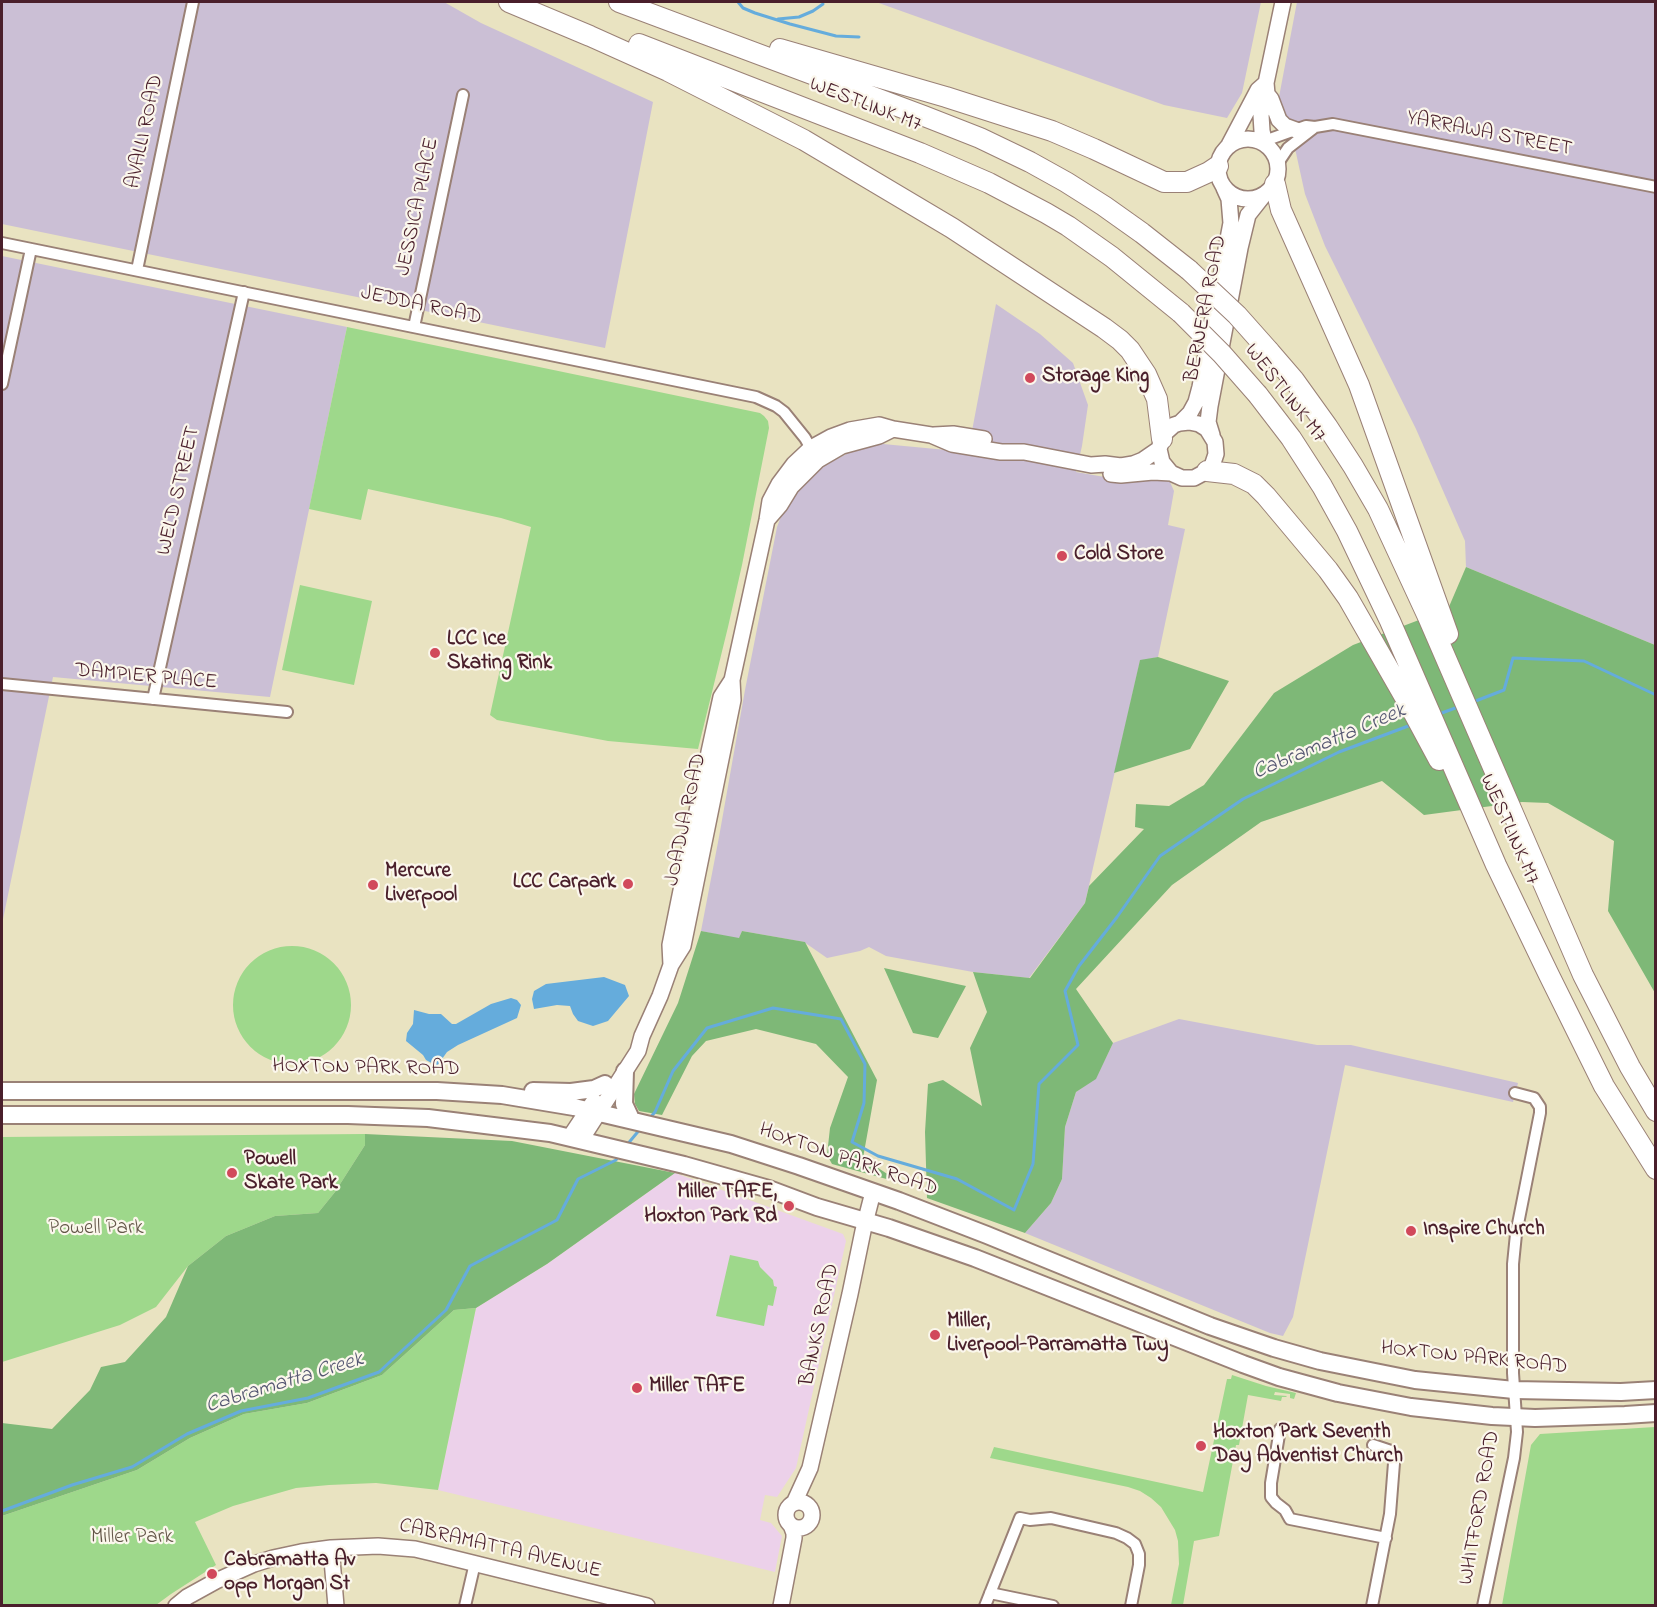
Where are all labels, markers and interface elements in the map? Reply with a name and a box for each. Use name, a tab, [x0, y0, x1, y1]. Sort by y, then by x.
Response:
street label: AVALLI ROAD	[122, 73, 170, 191]
street label: WESTLINK M7	[805, 73, 925, 139]
street label: YARRAWA STREET	[1404, 107, 1574, 163]
street label: JESSICA PLACE	[392, 136, 446, 278]
street label: BERNERA ROAD	[1180, 233, 1234, 385]
street label: JEDDA ROAD	[358, 282, 484, 332]
street label: WESTLINK M7	[1238, 340, 1330, 448]
place label: Storage King	[1042, 365, 1149, 391]
marker: Storage King	[1023, 371, 1037, 385]
street label: WELD STREET	[153, 424, 207, 558]
place label: Cold Store	[1074, 543, 1164, 569]
marker: Cold Store	[1055, 549, 1069, 563]
place label: LCC Ice Skating Rink	[447, 628, 552, 678]
marker: LCC Ice Skating Rink	[428, 646, 442, 660]
street label: DAMPIER PLACE	[74, 659, 218, 697]
water label: Cabramatta Creek	[1250, 699, 1410, 787]
street label: JOADJA ROAD	[661, 751, 713, 889]
street label: WESTLINK M7	[1472, 771, 1544, 889]
place label: Mercure Liverpool	[385, 860, 457, 910]
place label: LCC Carpark	[513, 871, 616, 897]
marker: LCC Carpark	[621, 877, 635, 891]
marker: Mercure Liverpool	[366, 878, 380, 892]
street label: HOXTON PARK ROAD	[272, 1055, 460, 1083]
street label: HOXTON PARK ROAD	[755, 1119, 941, 1203]
place label: Powell Skate Park	[244, 1148, 338, 1198]
marker: Powell Skate Park	[225, 1166, 239, 1180]
place label: Miller TAFE, Hoxton Park Rd	[644, 1181, 777, 1231]
marker: Miller TAFE, Hoxton Park Rd	[782, 1199, 796, 1213]
park label: Powell Park	[48, 1217, 144, 1243]
place label: Inspire Church	[1423, 1218, 1545, 1244]
marker: Inspire Church	[1404, 1224, 1418, 1238]
street label: BANKS ROAD	[796, 1262, 846, 1388]
place label: Miller, Liverpool-Parramatta Twy	[947, 1310, 1168, 1360]
marker: Miller, Liverpool-Parramatta Twy	[928, 1328, 942, 1342]
street label: HOXTON PARK ROAD	[1380, 1337, 1568, 1381]
water label: Cabramatta Creek	[203, 1347, 367, 1421]
place label: Miller TAFE	[649, 1375, 745, 1401]
marker: Miller TAFE	[630, 1381, 644, 1395]
place label: Hoxton Park Seventh Day Adventist Church	[1213, 1421, 1403, 1471]
street label: WHITFORD ROAD	[1455, 1429, 1507, 1587]
marker: Hoxton Park Seventh Day Adventist Church	[1194, 1439, 1208, 1453]
street label: CABRAMATTA AVENUE	[396, 1514, 604, 1586]
park label: Miller Park	[91, 1526, 173, 1552]
place label: Cabramatta Av opp Morgan St	[224, 1549, 355, 1599]
marker: Cabramatta Av opp Morgan St	[205, 1567, 219, 1581]

